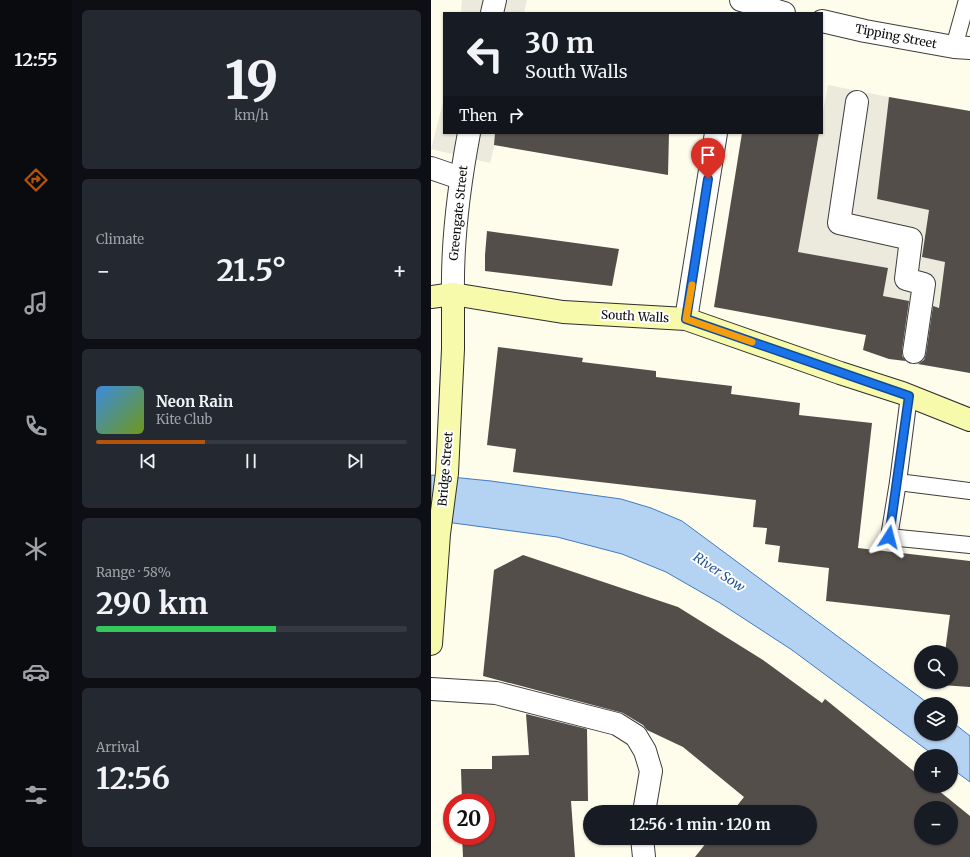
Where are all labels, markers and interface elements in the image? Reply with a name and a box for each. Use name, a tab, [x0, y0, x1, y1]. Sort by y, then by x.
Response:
street label: Tipping Street	[854, 21, 938, 51]
text: 30 m	[525, 25, 594, 61]
icon: left	[459, 28, 511, 80]
text: 12:55	[14, 48, 58, 71]
text: 19	[225, 48, 278, 113]
text: South Walls	[525, 60, 628, 83]
icon: right	[505, 104, 527, 126]
text: Then	[459, 106, 497, 125]
text: km/h	[234, 107, 269, 124]
pin	[691, 138, 725, 179]
icon: arrive	[697, 144, 719, 166]
street label: Greengate Street	[446, 164, 470, 261]
icon: directions	[22, 166, 50, 194]
text: Climate	[96, 231, 144, 248]
text: 21.5°	[217, 251, 286, 289]
text: −	[96, 257, 111, 285]
text: +	[392, 257, 407, 285]
icon: music	[22, 289, 50, 317]
street label: South Walls	[600, 307, 670, 325]
text: Neon Rain	[156, 392, 233, 411]
text: Kite Club	[156, 411, 212, 428]
icon: phone	[22, 412, 50, 440]
street label: Bridge Street	[434, 431, 456, 507]
icon: previous	[137, 450, 159, 472]
icon: pause	[240, 450, 262, 472]
icon: next	[344, 450, 366, 472]
position arrow	[868, 516, 910, 558]
icon: climate	[22, 535, 50, 563]
water label: River Sow	[690, 549, 748, 596]
text: Range · 58%	[96, 564, 171, 581]
text: 290 km	[96, 584, 208, 622]
map controls	[914, 645, 958, 845]
button: search	[914, 645, 958, 689]
icon: car	[22, 658, 50, 686]
button: layers	[914, 697, 958, 741]
text: Arrival	[96, 739, 139, 756]
button: +	[914, 749, 958, 793]
text: 12:56	[96, 759, 170, 797]
icon: filters	[22, 781, 50, 809]
speed limit sign: 20	[443, 793, 495, 845]
button: −	[914, 801, 958, 845]
text: 12:56 · 1 min · 120 m	[629, 815, 771, 834]

